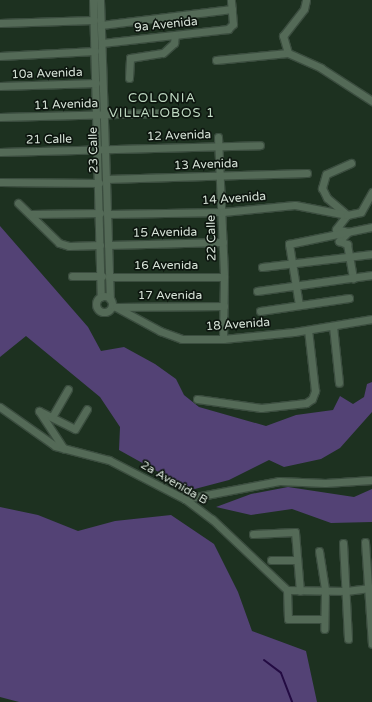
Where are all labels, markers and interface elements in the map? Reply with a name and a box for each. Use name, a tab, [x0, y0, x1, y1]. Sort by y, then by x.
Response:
street label: 9a Avenida	[134, 15, 198, 35]
street label: 10a Avenida	[11, 66, 83, 82]
district label: COLONIA VILLALOBOS 1	[109, 91, 215, 122]
street label: 11 Avenida	[34, 97, 98, 113]
street label: 23 Calle	[86, 127, 102, 173]
street label: 12 Avenida	[147, 128, 211, 144]
street label: 21 Calle	[26, 132, 72, 148]
street label: 13 Avenida	[174, 157, 238, 173]
street label: 14 Avenida	[201, 190, 267, 208]
street label: 22 Calle	[204, 215, 220, 261]
street label: 15 Avenida	[133, 225, 197, 241]
street label: 16 Avenida	[134, 259, 198, 273]
street label: 17 Avenida	[138, 289, 202, 303]
street label: 18 Avenida	[205, 316, 271, 334]
street label: 2a Avenida B	[138, 458, 210, 508]

